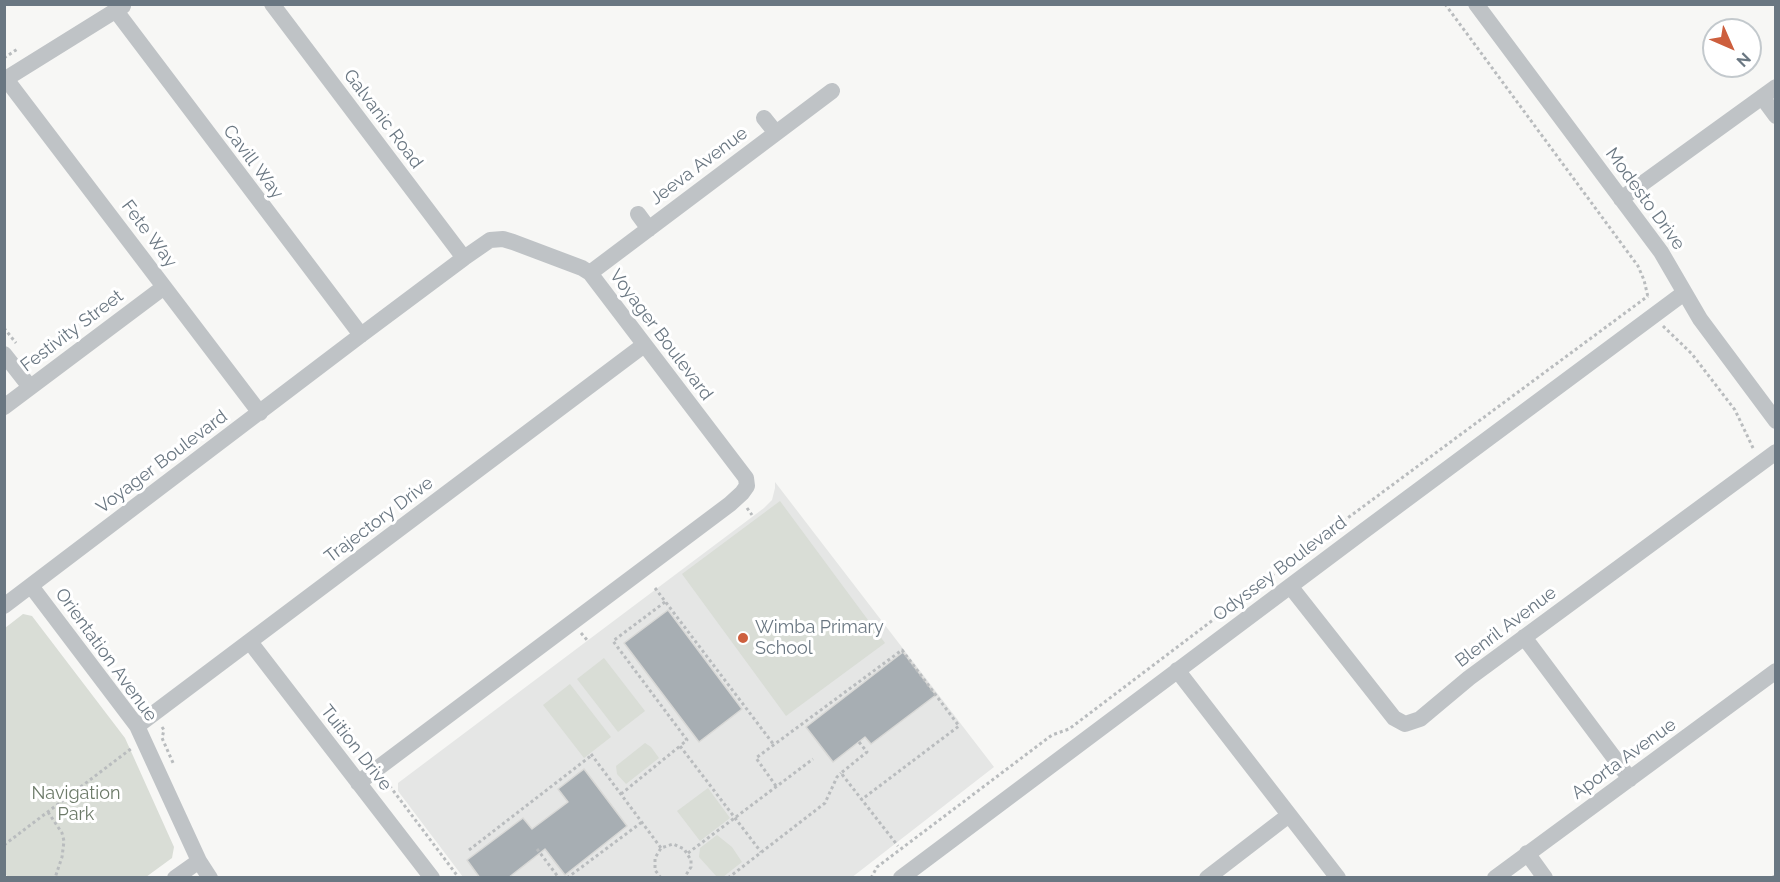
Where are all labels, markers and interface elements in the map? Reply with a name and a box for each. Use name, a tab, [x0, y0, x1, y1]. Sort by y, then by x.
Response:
north arrow	[1702, 18, 1762, 78]
text: N	[1733, 49, 1755, 71]
street label: Galvanic Road	[339, 65, 427, 173]
street label: Cavill Way	[218, 121, 288, 203]
street label: Jeeva Avenue	[646, 122, 752, 210]
street label: Modesto Drive	[1601, 144, 1689, 254]
street label: Fete Way	[117, 196, 181, 272]
street label: Voyager Boulevard	[605, 265, 717, 405]
street label: Festivity Street	[16, 285, 128, 377]
street label: Voyager Boulevard	[92, 406, 232, 518]
street label: Trajectory Drive	[321, 472, 437, 568]
street label: Odyssey Boulevard	[1209, 512, 1351, 626]
street label: Blenril Avenue	[1451, 582, 1561, 672]
street label: Orientation Avenue	[50, 584, 162, 726]
place label: Wimba Primary School	[755, 617, 884, 660]
marker: Wimba Primary School	[736, 631, 750, 645]
street label: Tuition Drive	[316, 701, 396, 795]
street label: Aporta Avenue	[1568, 714, 1680, 804]
park label: Navigation Park	[32, 783, 120, 826]

